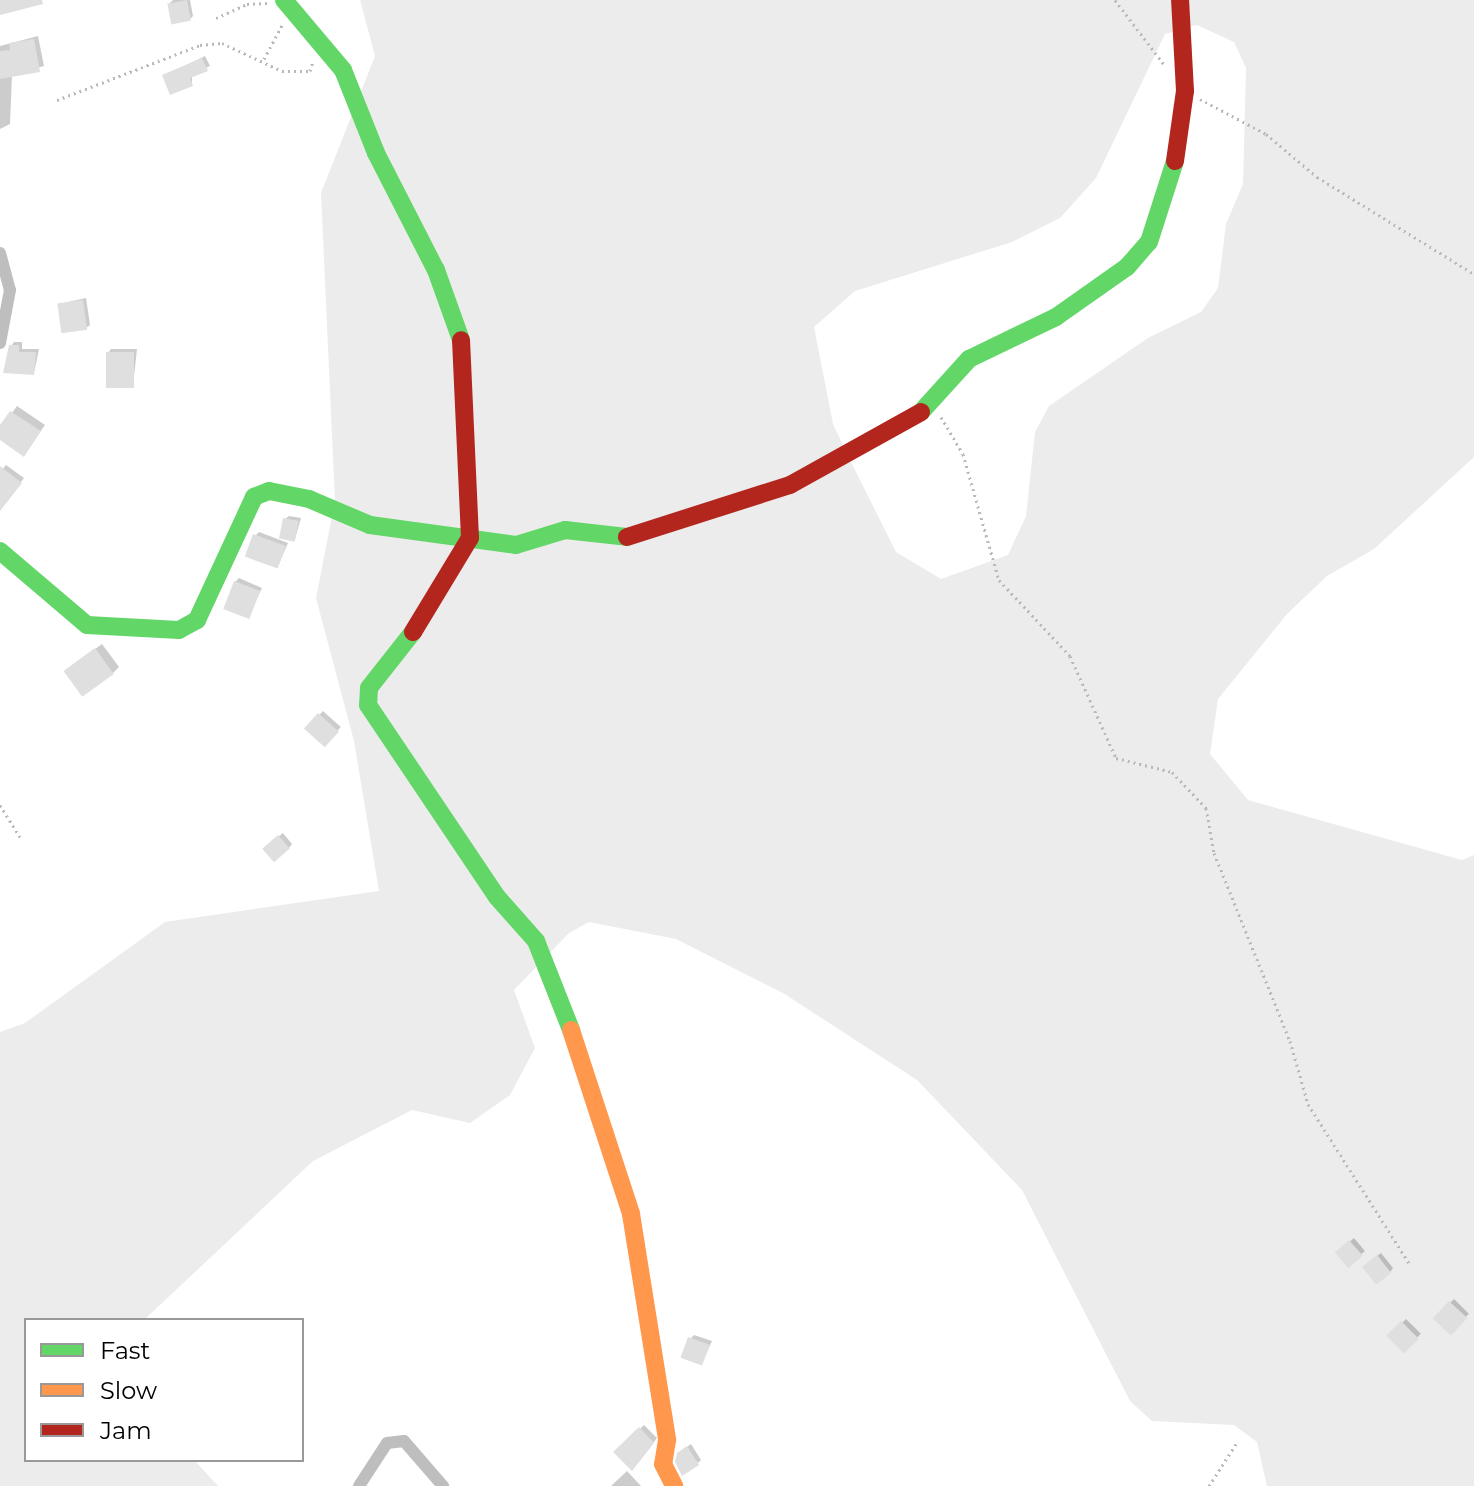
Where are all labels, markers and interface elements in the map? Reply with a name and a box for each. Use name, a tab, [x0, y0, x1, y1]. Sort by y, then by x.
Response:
legend	[24, 1318, 304, 1462]
text: Fast	[100, 1336, 150, 1365]
text: Slow	[100, 1376, 157, 1405]
text: Jam	[100, 1416, 152, 1445]

